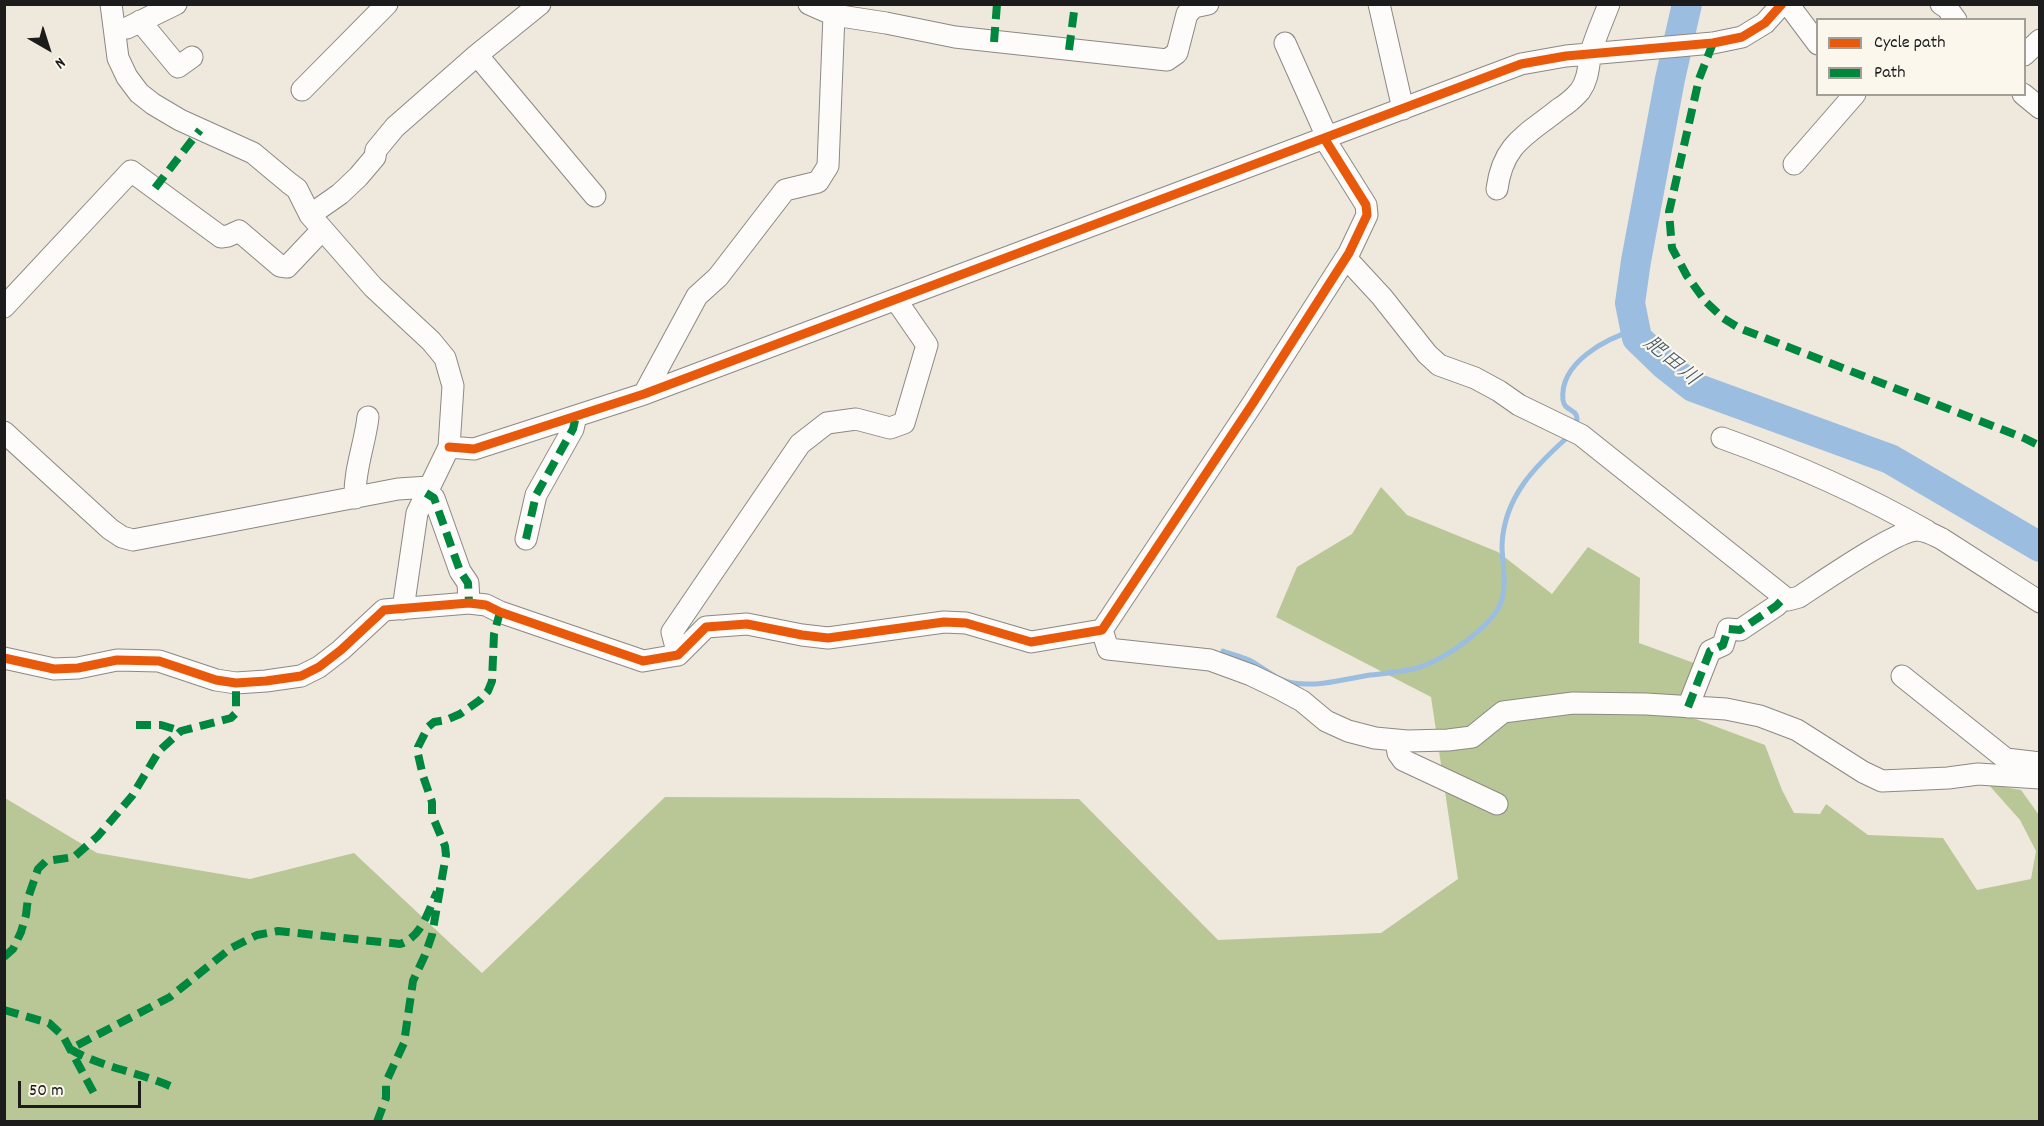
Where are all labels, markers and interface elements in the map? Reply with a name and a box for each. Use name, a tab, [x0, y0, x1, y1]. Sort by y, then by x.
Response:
north arrow	[18, 18, 78, 78]
legend	[1816, 18, 2026, 96]
text: Cycle path	[1874, 31, 1945, 56]
text: N	[49, 51, 70, 74]
text: Path	[1874, 61, 1906, 86]
water label: 肥田川	[1636, 332, 1704, 394]
scale bar	[21, 1069, 144, 1107]
text: 50 m	[29, 1079, 64, 1104]

